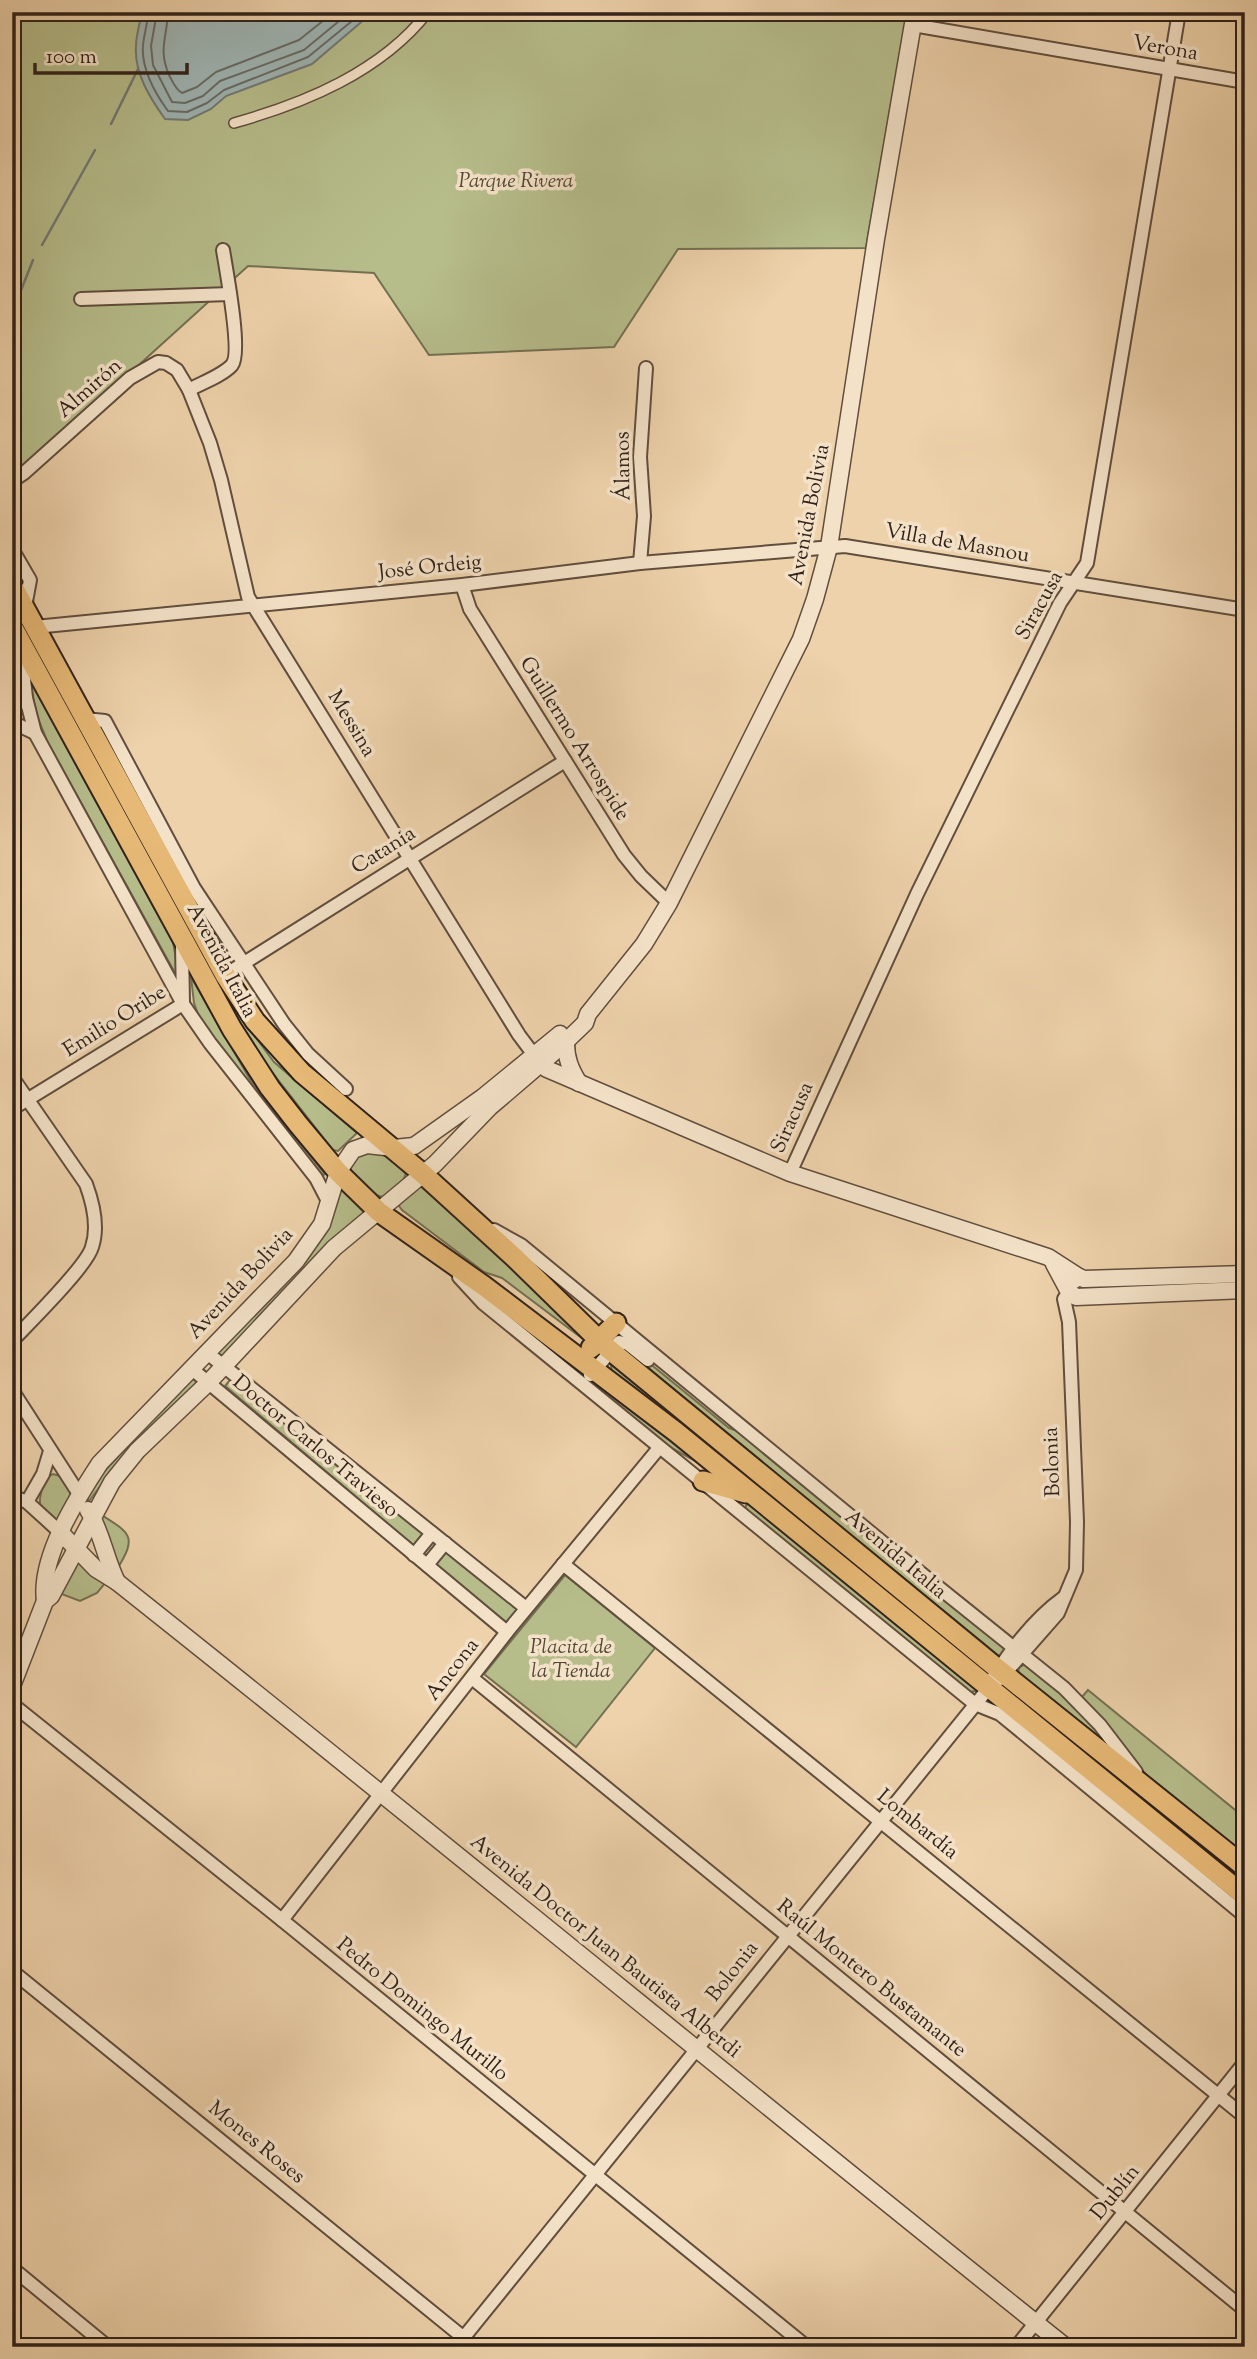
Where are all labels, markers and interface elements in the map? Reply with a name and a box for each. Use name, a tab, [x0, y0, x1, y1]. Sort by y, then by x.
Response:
street label: Verona	[1130, 28, 1200, 70]
scale bar	[35, 32, 187, 76]
text: 100 m	[46, 43, 97, 73]
park label: Parque Rivera	[459, 167, 574, 197]
street label: Almirón	[51, 352, 129, 426]
street label: Álamos	[608, 431, 640, 501]
street label: Avenida Bolivia	[782, 441, 838, 588]
street label: Villa de Masnou	[882, 517, 1032, 571]
street label: José Ordeig	[376, 548, 483, 588]
street label: Siracusa	[1009, 566, 1071, 646]
street label: Guillermo Arrospide	[511, 651, 637, 827]
street label: Messina	[319, 685, 383, 763]
street label: Catania	[346, 819, 422, 883]
street label: Avenida Italia	[178, 898, 264, 1024]
street label: Emilio Oribe	[58, 978, 172, 1066]
street label: Siracusa	[764, 1077, 822, 1158]
street label: Avenida Bolivia	[181, 1221, 301, 1347]
street label: Doctor Carlos Travieso	[225, 1368, 405, 1526]
street label: Bolonia	[1037, 1426, 1069, 1497]
street label: Avenida Italia	[837, 1503, 953, 1607]
street label: Ancona	[419, 1632, 487, 1708]
park label: Placita de la Tienda	[530, 1633, 612, 1687]
street label: Lombardía	[870, 1783, 965, 1868]
street label: Avenida Doctor Juan Bautista Alberdi	[463, 1828, 747, 2066]
street label: Raúl Montero Bustamante	[769, 1893, 973, 2065]
street label: Pedro Domingo Murillo	[329, 1931, 515, 2089]
street label: Bolonia	[700, 1935, 767, 2009]
street label: Mones Roses	[201, 2094, 311, 2192]
street label: Dublín	[1084, 2159, 1148, 2227]

